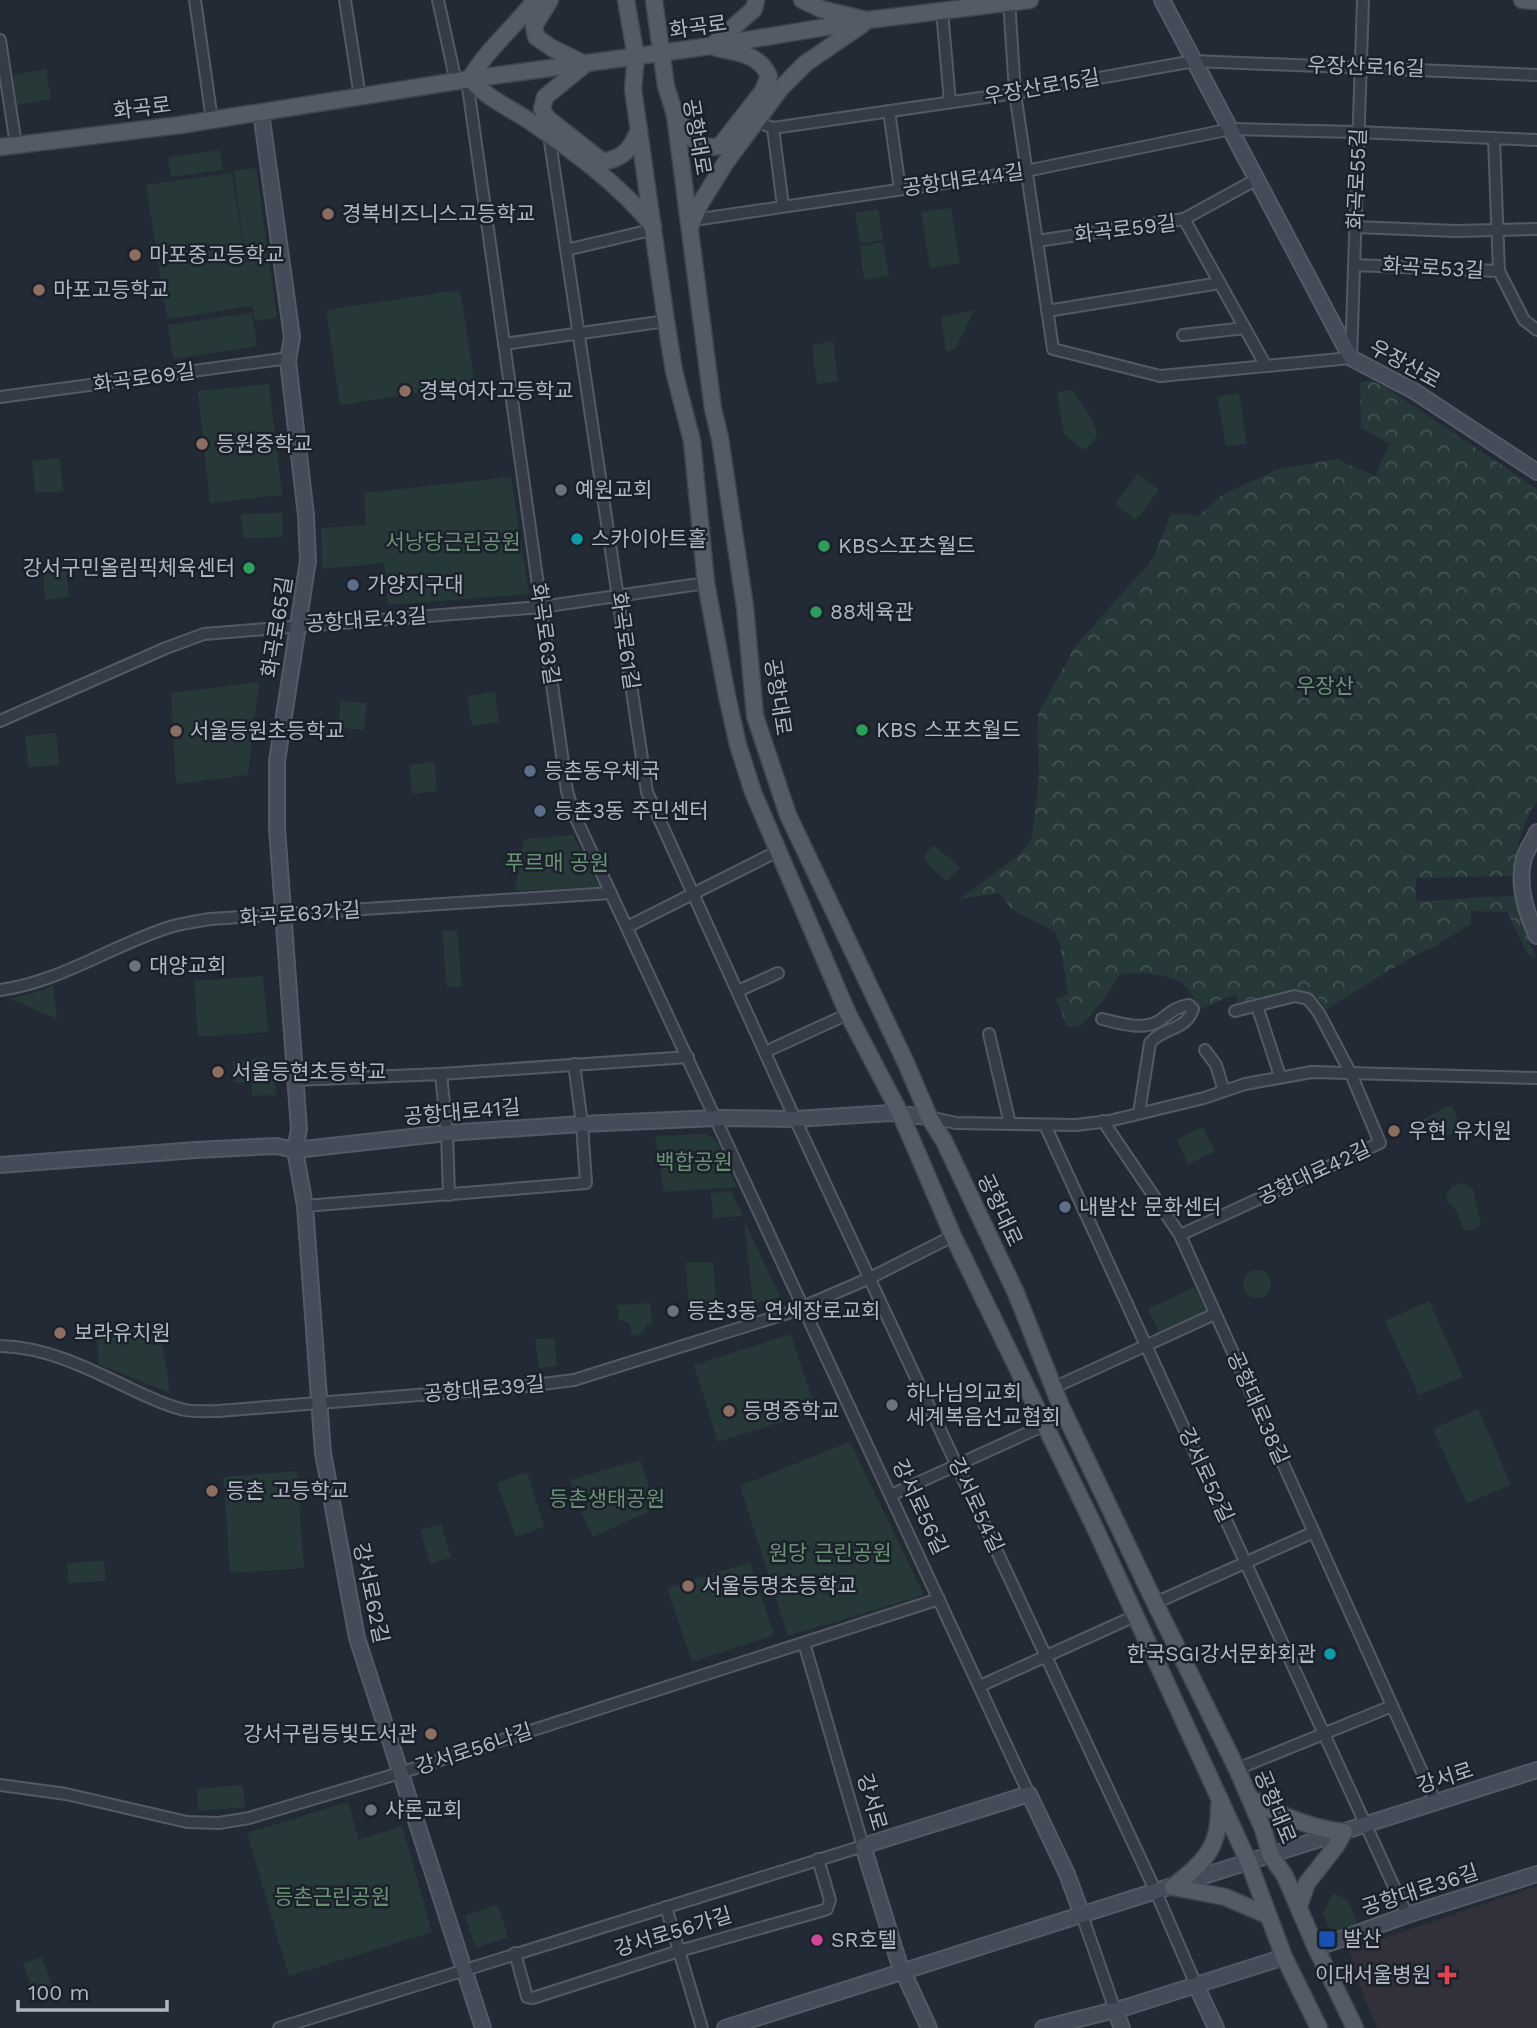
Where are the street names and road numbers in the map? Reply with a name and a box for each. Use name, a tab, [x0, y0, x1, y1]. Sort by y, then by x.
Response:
street label: 화곡로	[667, 10, 728, 43]
street label: 우장산로16길	[1307, 52, 1425, 81]
street label: 우장산로15길	[982, 64, 1102, 109]
street label: 화곡로	[112, 92, 172, 123]
street label: 공항대로	[678, 97, 717, 177]
street label: 화곡로55길	[1342, 128, 1371, 230]
street label: 공항대로44길	[901, 159, 1025, 200]
street label: 화곡로59길	[1073, 210, 1177, 247]
street label: 화곡로53길	[1382, 252, 1484, 283]
street label: 우장산로	[1365, 334, 1445, 393]
street label: 화곡로69길	[91, 358, 197, 397]
street label: 화곡로65길	[256, 574, 297, 679]
street label: 화곡로63길	[526, 582, 565, 686]
street label: 화곡로61길	[606, 591, 645, 691]
street label: 공항대로43길	[304, 603, 428, 636]
street label: 공항대로	[760, 657, 797, 737]
street label: 화곡로63가길	[238, 897, 362, 930]
street label: 공항대로41길	[402, 1094, 521, 1129]
street label: 공항대로42길	[1253, 1136, 1374, 1210]
street label: 공항대로	[973, 1169, 1028, 1250]
street label: 공항대로38길	[1222, 1347, 1295, 1469]
street label: 공항대로39길	[422, 1371, 546, 1406]
street label: 강서로52길	[1174, 1423, 1239, 1526]
street label: 강서로54길	[943, 1453, 1009, 1556]
street label: 강서로56길	[888, 1455, 953, 1558]
street label: 강서로62길	[349, 1540, 394, 1646]
street label: 강서로56나길	[412, 1718, 536, 1779]
street label: 강서로	[1413, 1757, 1476, 1798]
street label: 공항대로	[1249, 1766, 1302, 1847]
street label: 강서로	[852, 1771, 892, 1833]
street label: 공항대로36길	[1358, 1859, 1482, 1920]
street label: 강서로56가길	[611, 1902, 735, 1961]

